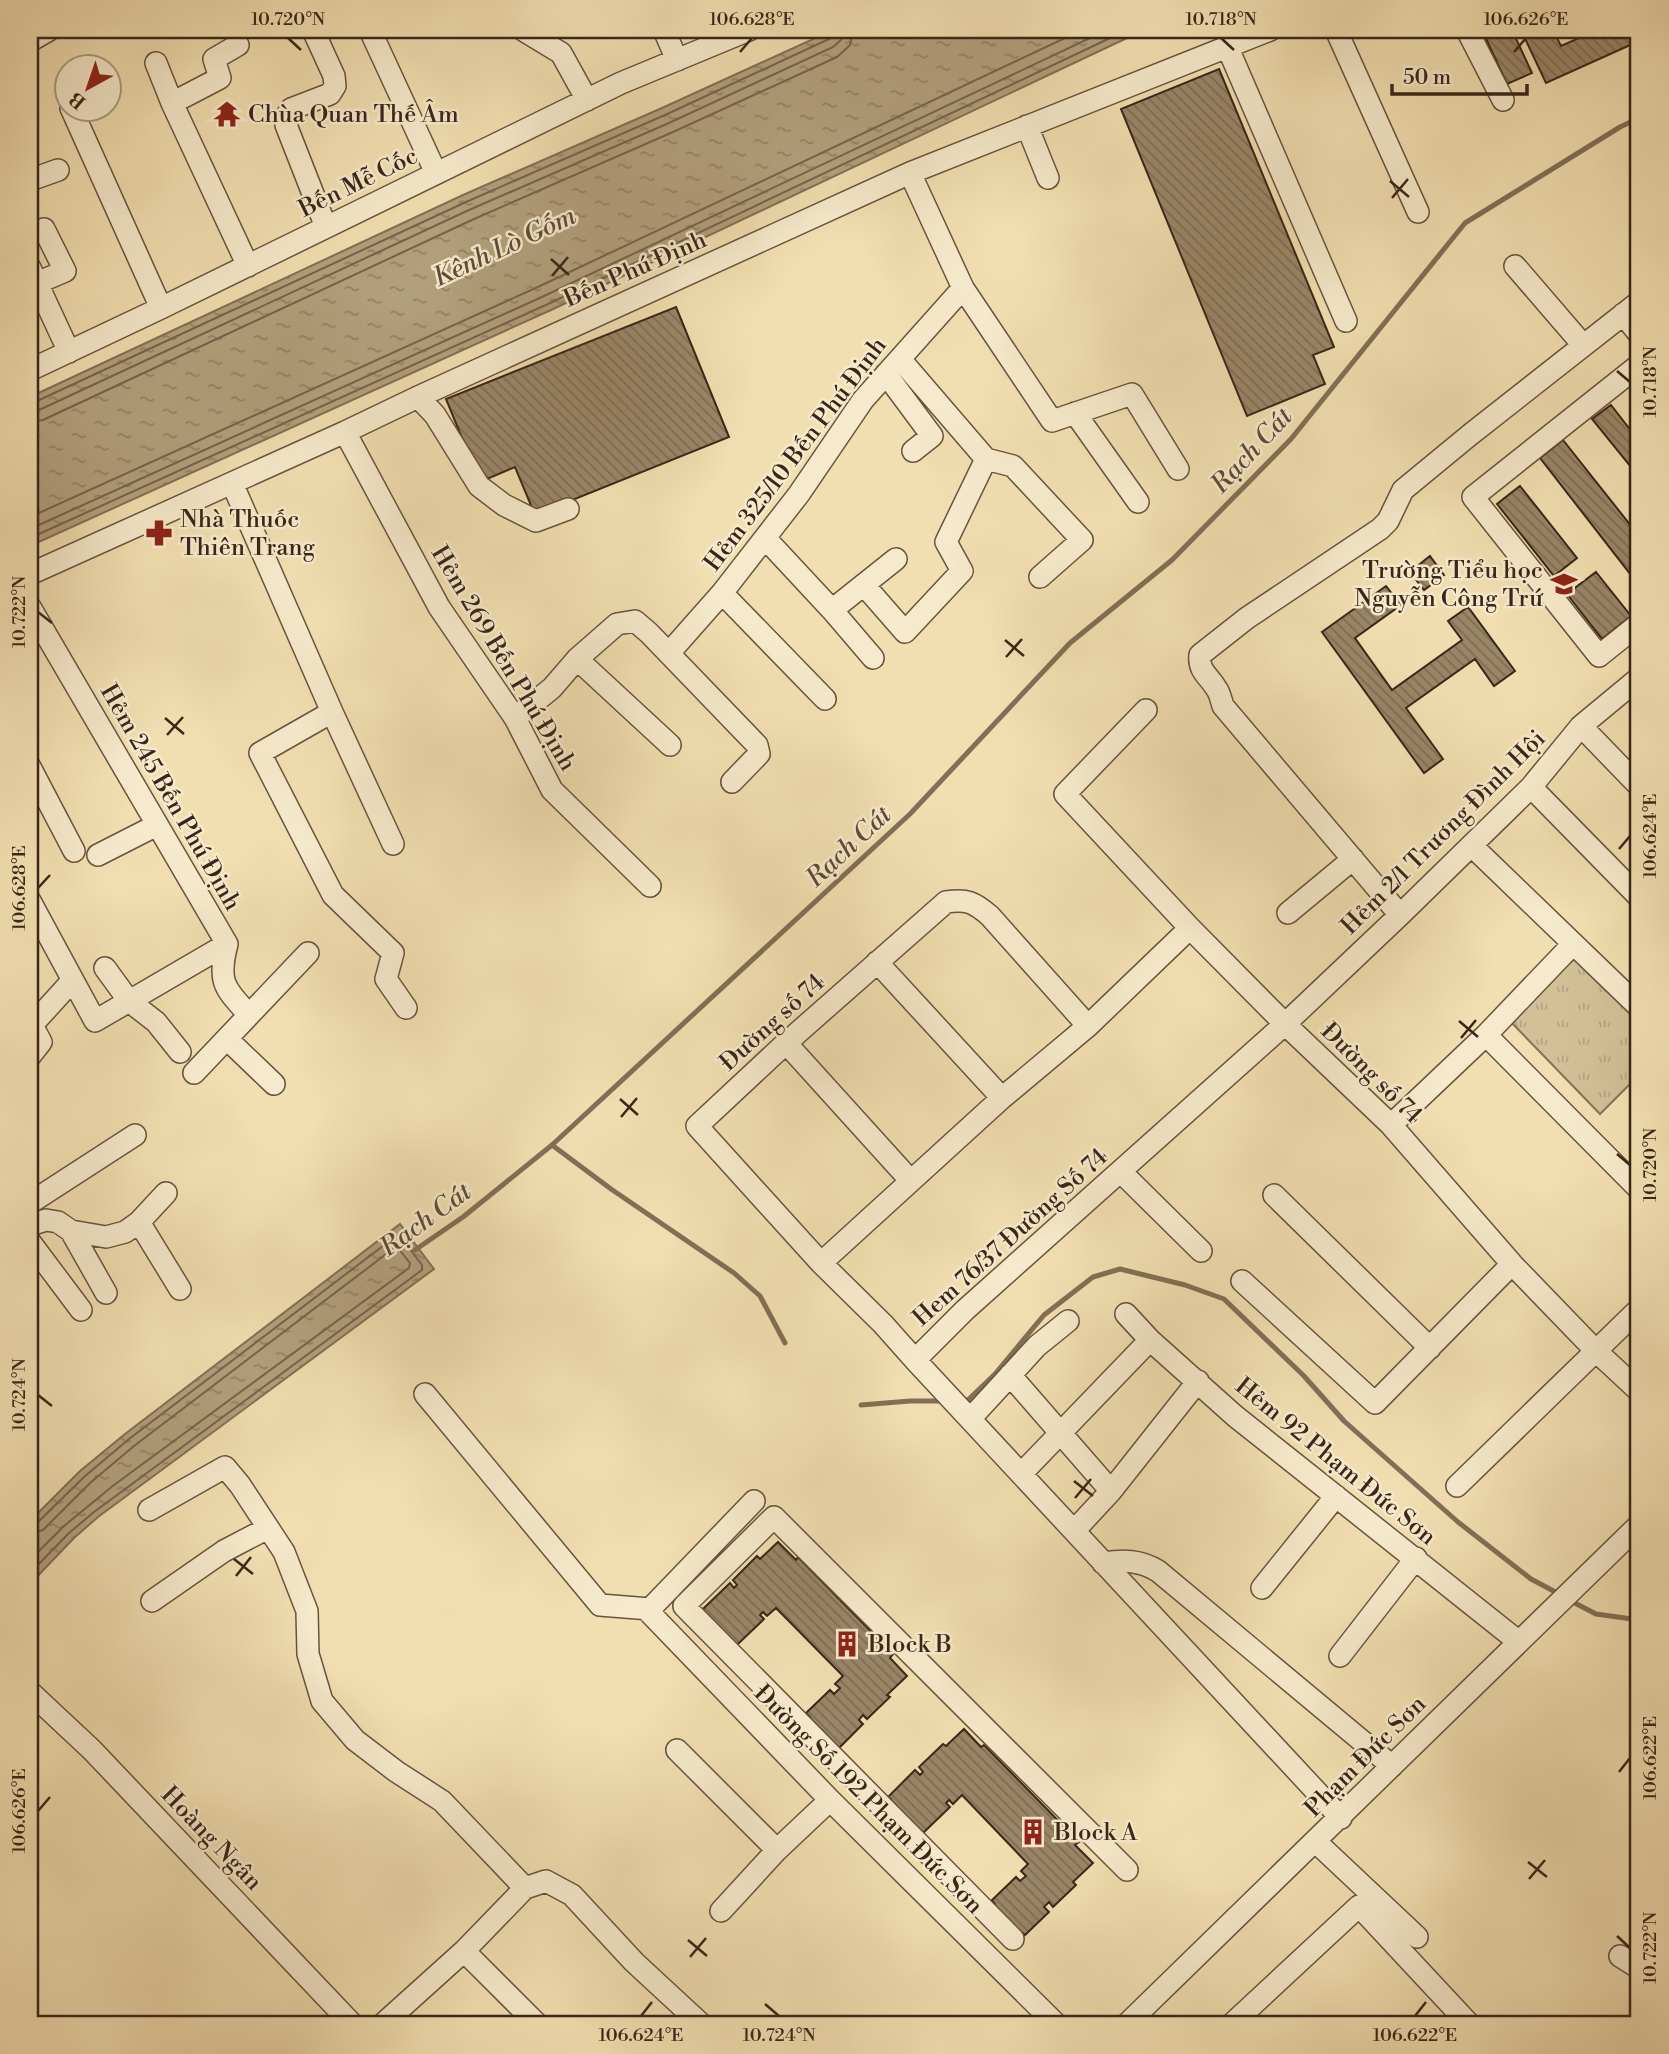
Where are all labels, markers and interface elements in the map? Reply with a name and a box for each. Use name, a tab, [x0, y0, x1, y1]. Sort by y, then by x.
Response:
text: 10.720°N	[251, 8, 326, 31]
text: 106.628°E	[709, 8, 795, 31]
text: 10.718°N	[1185, 8, 1257, 31]
text: 106.626°E	[1483, 8, 1569, 31]
north arrow	[52, 52, 122, 122]
scale bar	[1392, 52, 1527, 96]
text: 50 m	[1403, 65, 1451, 91]
text: B	[65, 86, 91, 114]
temple icon: Chùa Quan Thế Âm	[212, 99, 242, 129]
place label: Chùa Quan Thế Âm	[248, 99, 459, 130]
street label: Bến Mễ Cốc	[293, 141, 423, 225]
water label: Kênh Lò Gốm	[428, 200, 582, 294]
street label: Bến Phú Định	[559, 225, 711, 315]
street label: Hẻm 325/10 Bến Phú Định	[698, 332, 894, 578]
text: 10.718°N	[1639, 346, 1662, 418]
water label: Rạch Cát	[1203, 401, 1300, 501]
place label: Nhà Thuốc Thiên Trang	[180, 505, 316, 563]
pharmacy icon: Nhà Thuốc Thiên Trang	[144, 518, 174, 548]
street label: Hẻm 269 Bến Phú Định	[424, 540, 582, 777]
place label: Trường Tiểu học Nguyễn Công Trứ	[1354, 556, 1543, 614]
school or university icon: Trường Tiểu học Nguyễn Công Trứ	[1549, 569, 1579, 599]
text: 10.722°N	[8, 575, 31, 648]
street label: Hẻm 245 Bến Phú Định	[93, 679, 247, 916]
street label: Hẻm 2/1 Trương Đình Hội	[1335, 724, 1552, 941]
text: 106.624°E	[1639, 793, 1662, 879]
water label: Rạch Cát	[799, 799, 898, 895]
text: 106.628°E	[8, 845, 31, 931]
street label: Đường số 74	[714, 968, 832, 1078]
street label: Đường số 74	[1314, 1017, 1428, 1131]
text: 10.720°N	[1639, 1127, 1662, 1202]
street label: Hem 76/37 Đường Số 74	[907, 1142, 1114, 1333]
water label: Rạch Cát	[373, 1176, 478, 1264]
text: 10.724°N	[8, 1358, 31, 1432]
street label: Hẻm 92 Phạm Đức Sơn	[1229, 1371, 1442, 1552]
building icon: Block B	[832, 1629, 862, 1659]
place label: Block B	[867, 1630, 952, 1660]
street label: Đường Số 192 Phạm Đức Sơn	[747, 1679, 989, 1921]
street label: Phạm Đức Sơn	[1299, 1690, 1433, 1824]
text: 106.622°E	[1639, 1716, 1662, 1800]
text: 106.626°E	[8, 1768, 31, 1854]
street label: Hoàng Ngân	[154, 1780, 268, 1897]
building icon: Block A	[1018, 1817, 1048, 1847]
place label: Block A	[1053, 1818, 1138, 1848]
text: 10.722°N	[1639, 1911, 1662, 1984]
text: 106.624°E	[598, 2024, 684, 2047]
text: 10.724°N	[742, 2024, 816, 2047]
text: 106.622°E	[1373, 2024, 1457, 2047]

